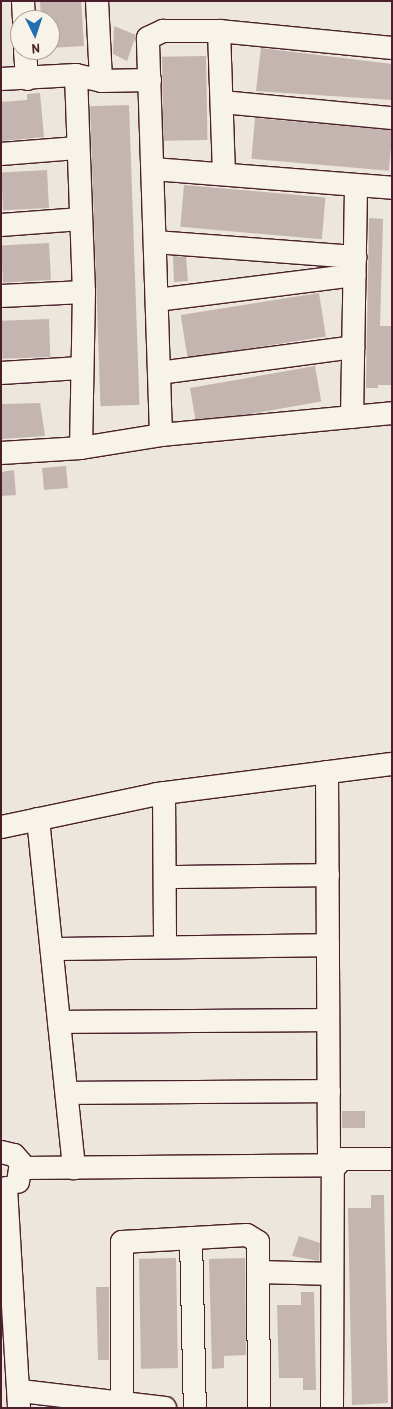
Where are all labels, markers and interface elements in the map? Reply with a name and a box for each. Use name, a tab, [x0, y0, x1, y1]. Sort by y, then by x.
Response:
north arrow	[10, 10, 60, 60]
text: N	[32, 40, 40, 59]

